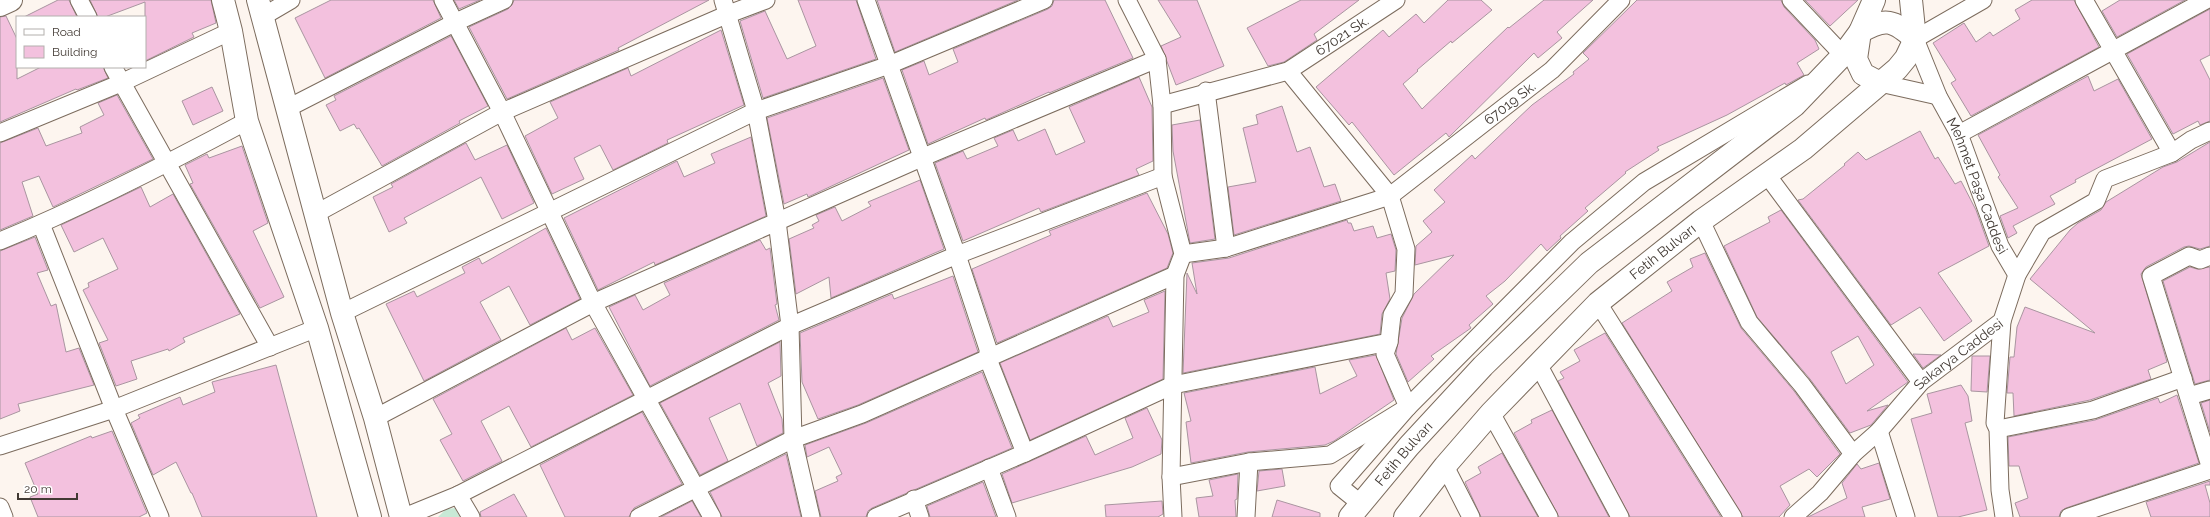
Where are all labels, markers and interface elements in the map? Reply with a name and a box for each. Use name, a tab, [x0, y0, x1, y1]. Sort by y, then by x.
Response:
street label: 67021 Sk.	[1312, 12, 1371, 59]
legend	[16, 16, 146, 68]
text: Road	[52, 25, 81, 39]
text: Building	[52, 45, 98, 59]
street label: 67019 Sk.	[1481, 78, 1539, 128]
street label: Mehmet Paşa Caddesi	[1943, 115, 2011, 257]
street label: Fetih Bulvarı	[1626, 221, 1699, 283]
street label: Sakarya Caddesi	[1910, 315, 2006, 393]
street label: Fetih Bulvarı	[1371, 418, 1436, 489]
scale bar	[18, 475, 77, 501]
text: 20 m	[24, 482, 52, 496]

